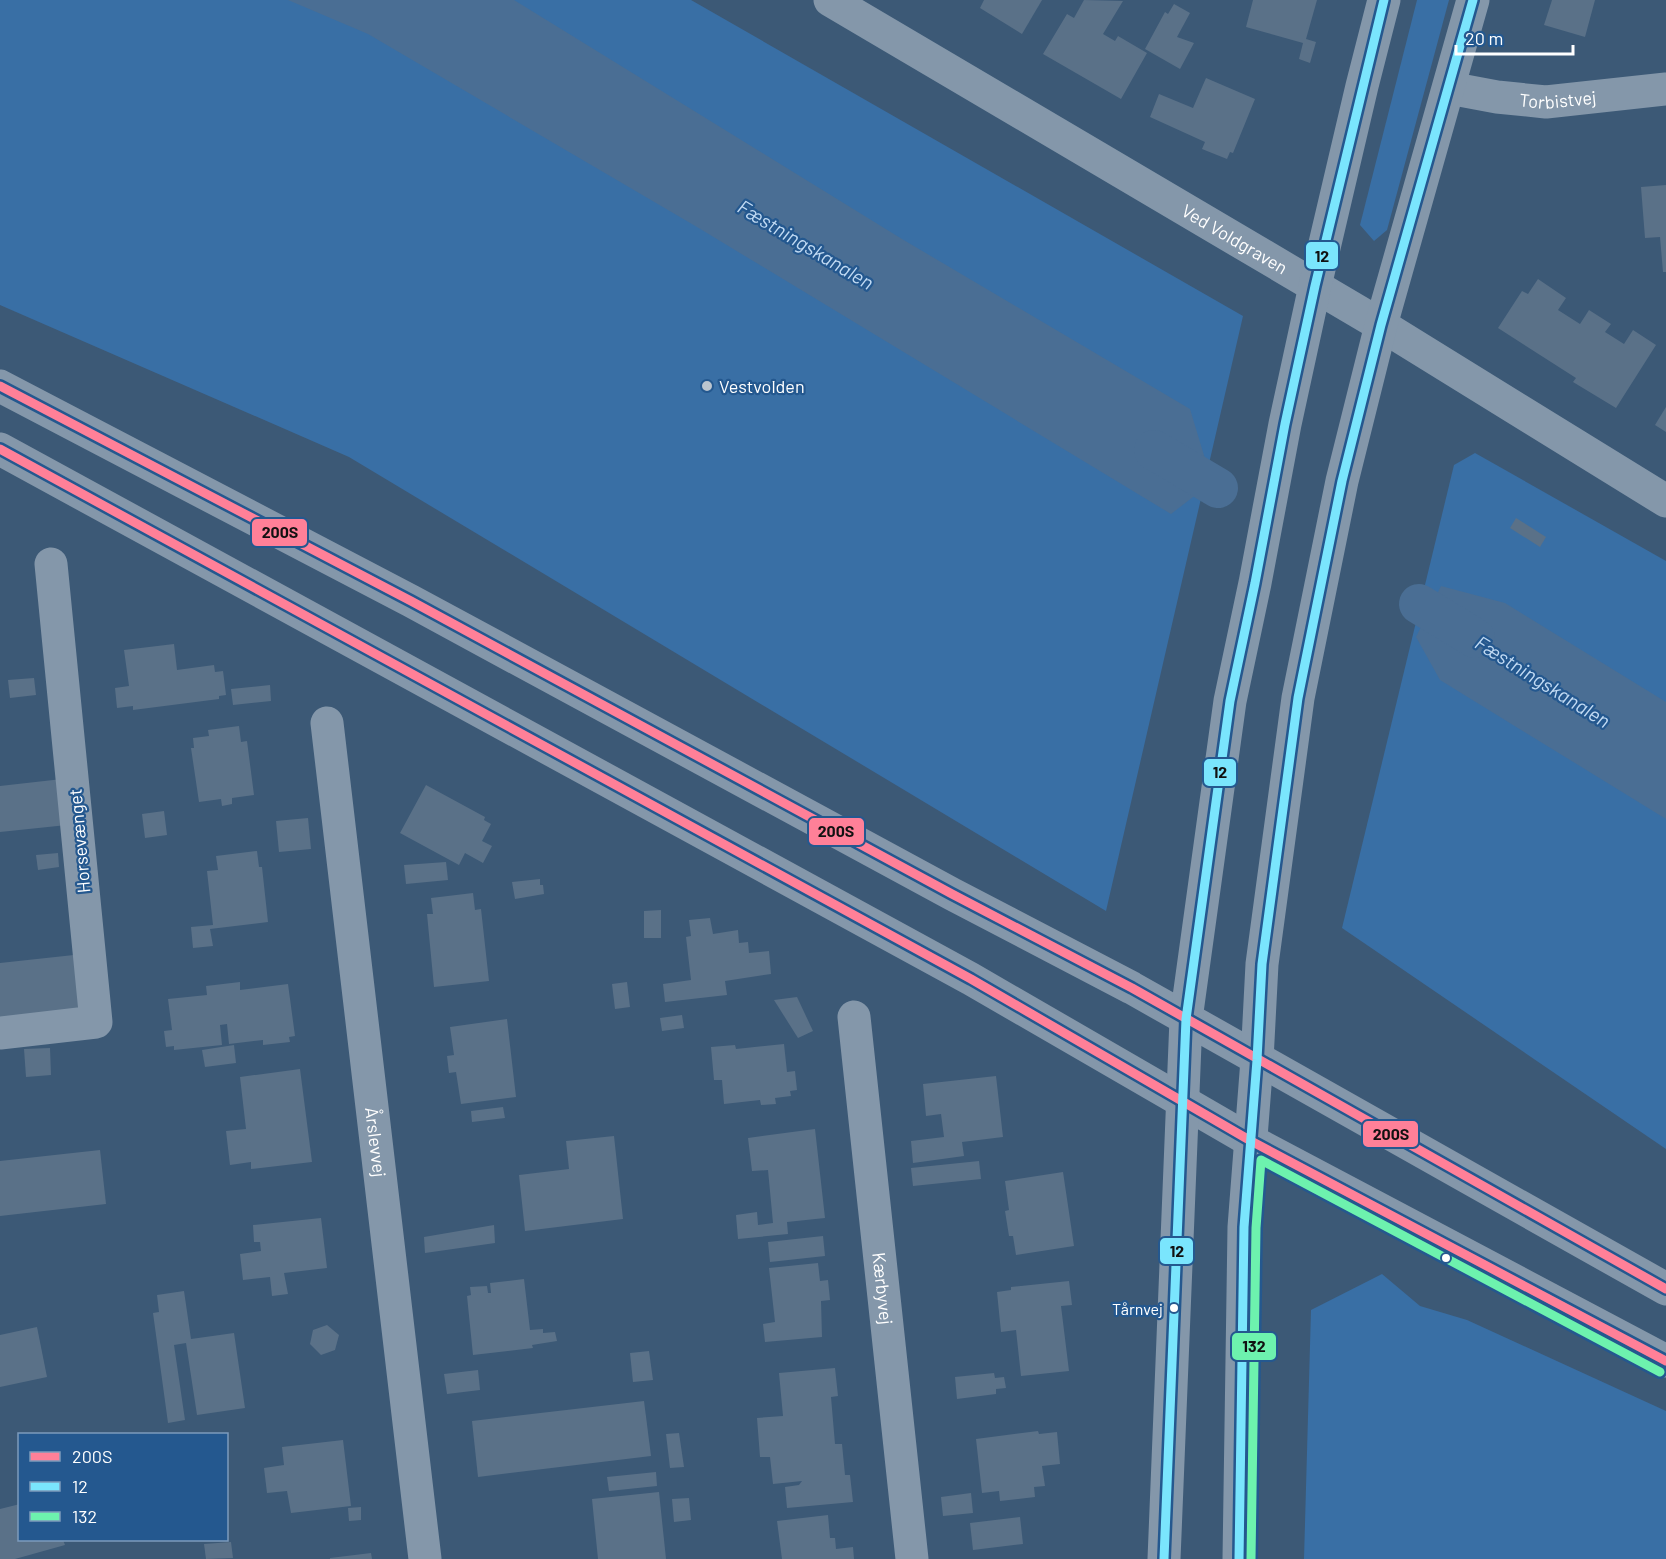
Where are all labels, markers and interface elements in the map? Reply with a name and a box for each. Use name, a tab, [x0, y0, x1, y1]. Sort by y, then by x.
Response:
scale bar	[1456, 18, 1573, 56]
text: 20 m	[1465, 27, 1503, 49]
street label: Torbistvej	[1518, 86, 1597, 113]
water label: Fæstningskanalen	[734, 194, 878, 294]
street label: Ved Voldgraven	[1178, 199, 1292, 279]
line badge: 12	[1305, 241, 1339, 270]
text: 12	[1315, 246, 1329, 265]
place label: Vestvolden	[719, 375, 805, 397]
marker: Vestvolden	[700, 379, 714, 393]
line badge: 200S	[251, 518, 308, 547]
text: 200S	[262, 522, 298, 541]
water label: Fæstningskanalen	[1471, 630, 1615, 732]
line badge: 12	[1203, 758, 1237, 787]
text: 12	[1213, 762, 1227, 781]
street label: Horsevænget	[63, 788, 95, 894]
line badge: 200S	[808, 817, 865, 846]
text: 200S	[818, 821, 854, 840]
street label: Årslevvej	[361, 1106, 391, 1178]
line badge: 200S	[1362, 1120, 1419, 1148]
text: 200S	[1373, 1124, 1409, 1143]
line badge: 12	[1159, 1237, 1194, 1265]
text: 12	[1170, 1241, 1184, 1260]
street label: Kærbyvej	[868, 1251, 898, 1326]
unlabelled marker	[1440, 1252, 1452, 1264]
place label: Tårnvej	[1112, 1299, 1163, 1318]
marker: Tårnvej	[1168, 1302, 1180, 1314]
line badge: 132	[1231, 1332, 1277, 1361]
text: 132	[1242, 1336, 1266, 1355]
legend	[18, 1433, 228, 1541]
text: 200S	[72, 1445, 113, 1467]
text: 12	[72, 1475, 88, 1497]
text: 132	[72, 1505, 97, 1527]

